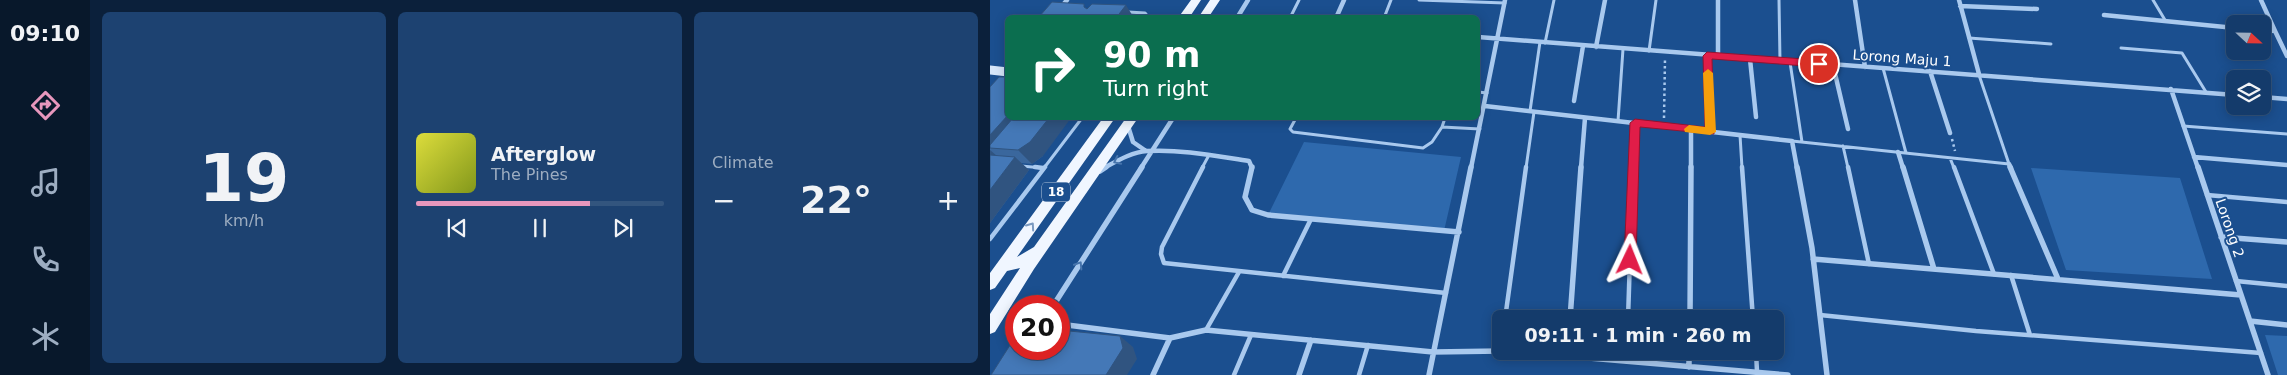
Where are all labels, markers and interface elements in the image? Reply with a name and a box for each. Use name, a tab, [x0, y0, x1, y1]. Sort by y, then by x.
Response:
north arrow	[2226, 15, 2271, 60]
map controls	[2226, 15, 2271, 115]
text: 09:10	[10, 21, 80, 46]
icon: right	[1020, 35, 1085, 100]
text: 90 m	[1103, 35, 1200, 75]
pin	[1798, 43, 1840, 85]
street label: Lorong Maju 1	[1852, 47, 1952, 69]
icon: arrive	[1805, 50, 1833, 78]
button: layers	[2226, 70, 2271, 115]
text: Turn right	[1103, 76, 1208, 101]
icon: directions	[28, 88, 63, 123]
text: 19	[199, 141, 289, 216]
text: Afterglow	[491, 143, 596, 165]
text: Climate	[712, 153, 774, 172]
one-way arrow	[1113, 155, 1122, 165]
icon: music	[28, 165, 63, 200]
text: The Pines	[491, 165, 568, 184]
text: 22°	[800, 178, 872, 222]
road number: 18	[1042, 182, 1070, 202]
text: −	[712, 184, 735, 217]
text: +	[937, 184, 960, 217]
street label: Lorong 2	[2212, 196, 2248, 260]
text: km/h	[224, 211, 264, 230]
icon: previous	[443, 214, 471, 242]
icon: pause	[526, 214, 554, 242]
icon: next	[609, 214, 637, 242]
one-way arrow	[1025, 222, 1034, 232]
position arrow	[1603, 233, 1655, 285]
icon: phone	[28, 242, 63, 277]
one-way arrow	[1073, 261, 1083, 270]
speed limit sign: 20	[1005, 295, 1070, 360]
icon: climate	[28, 319, 63, 354]
text: 09:11 · 1 min · 260 m	[1524, 324, 1752, 346]

